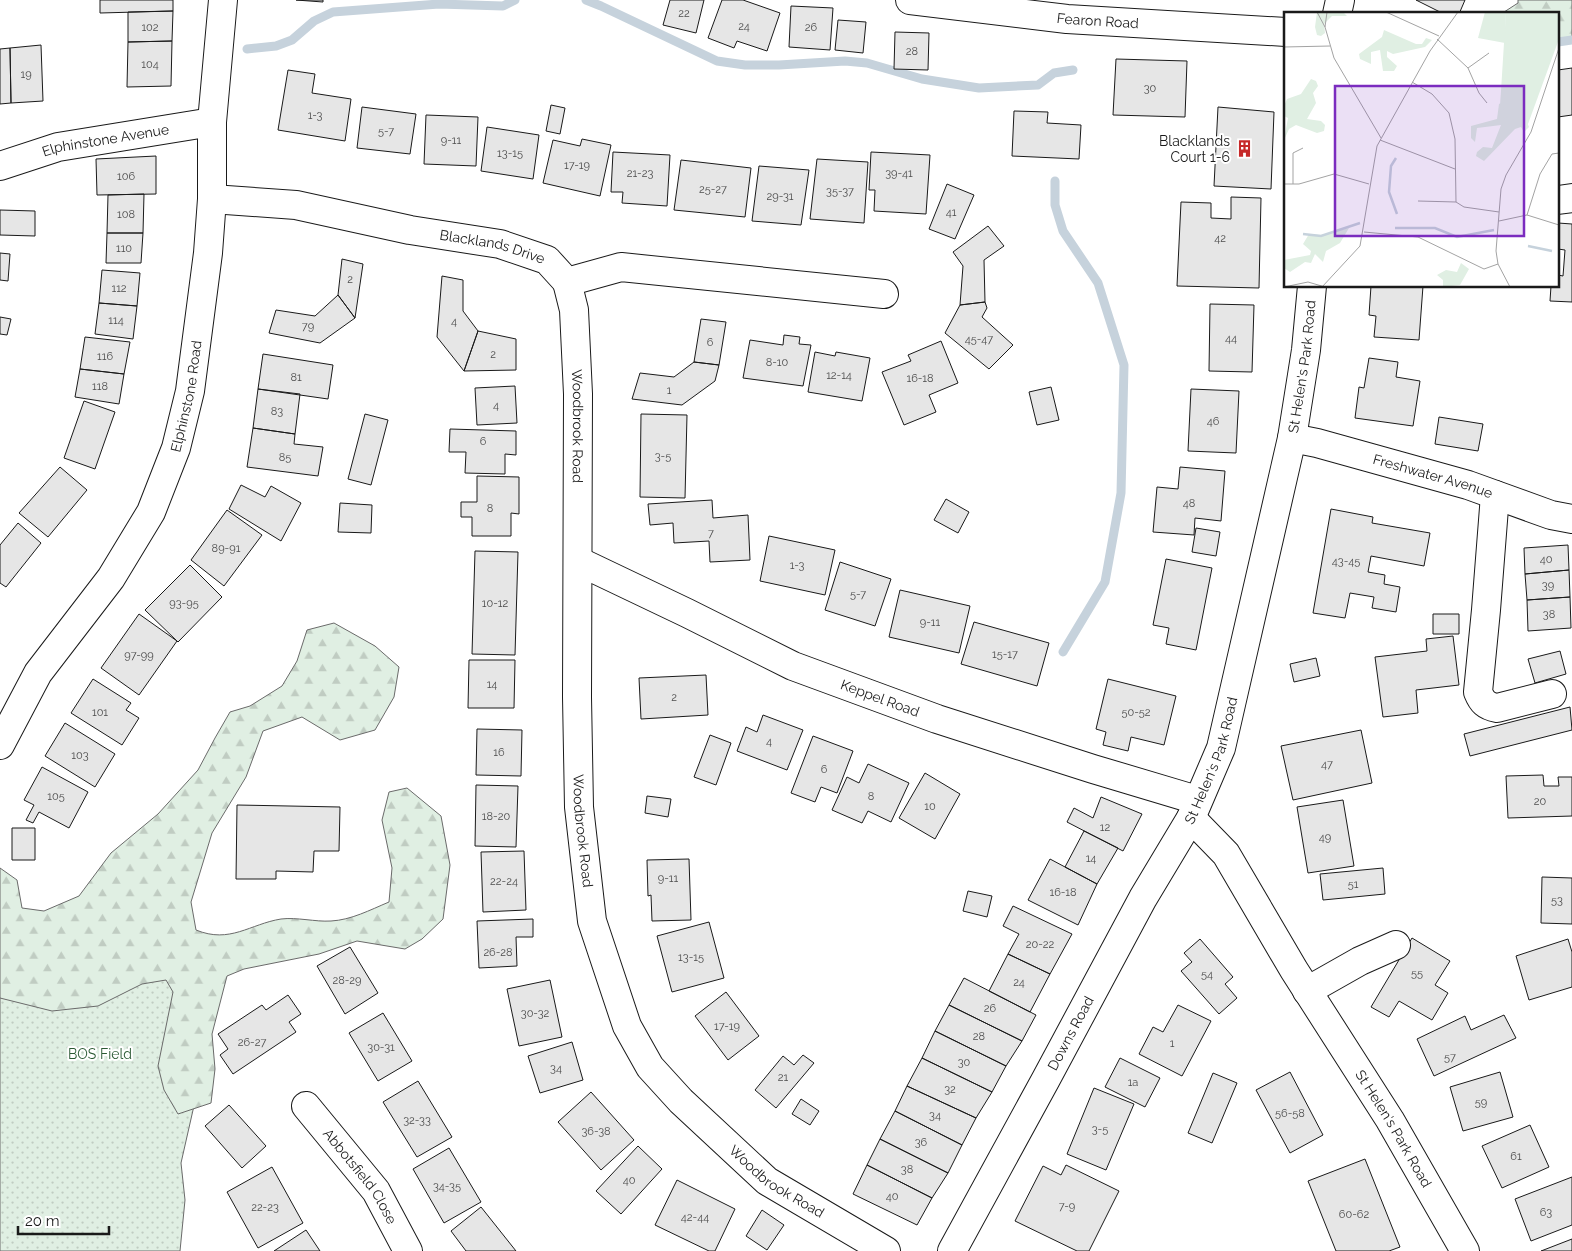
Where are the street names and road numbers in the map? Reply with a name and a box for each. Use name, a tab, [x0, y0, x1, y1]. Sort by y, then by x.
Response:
street label: Fearon Road	[1056, 10, 1139, 31]
street label: Elphinstone Avenue	[40, 121, 170, 160]
street label: Blacklands Drive	[438, 227, 547, 267]
street label: St Helen's Park Road	[1285, 299, 1319, 434]
street label: Elphinstone Road	[167, 339, 205, 454]
street label: Woodbrook Road	[569, 369, 586, 483]
street label: Freshwater Avenue	[1371, 451, 1495, 501]
street label: Keppel Road	[838, 676, 922, 720]
street label: St Helen's Park Road	[1181, 695, 1240, 827]
street label: Woodbrook Road	[570, 774, 596, 888]
street label: Downs Road	[1044, 993, 1097, 1073]
street label: St Helen's Park Road	[1352, 1067, 1435, 1190]
street label: Abbotsfield Close	[320, 1125, 400, 1227]
street label: Woodbrook Road	[726, 1142, 827, 1221]

